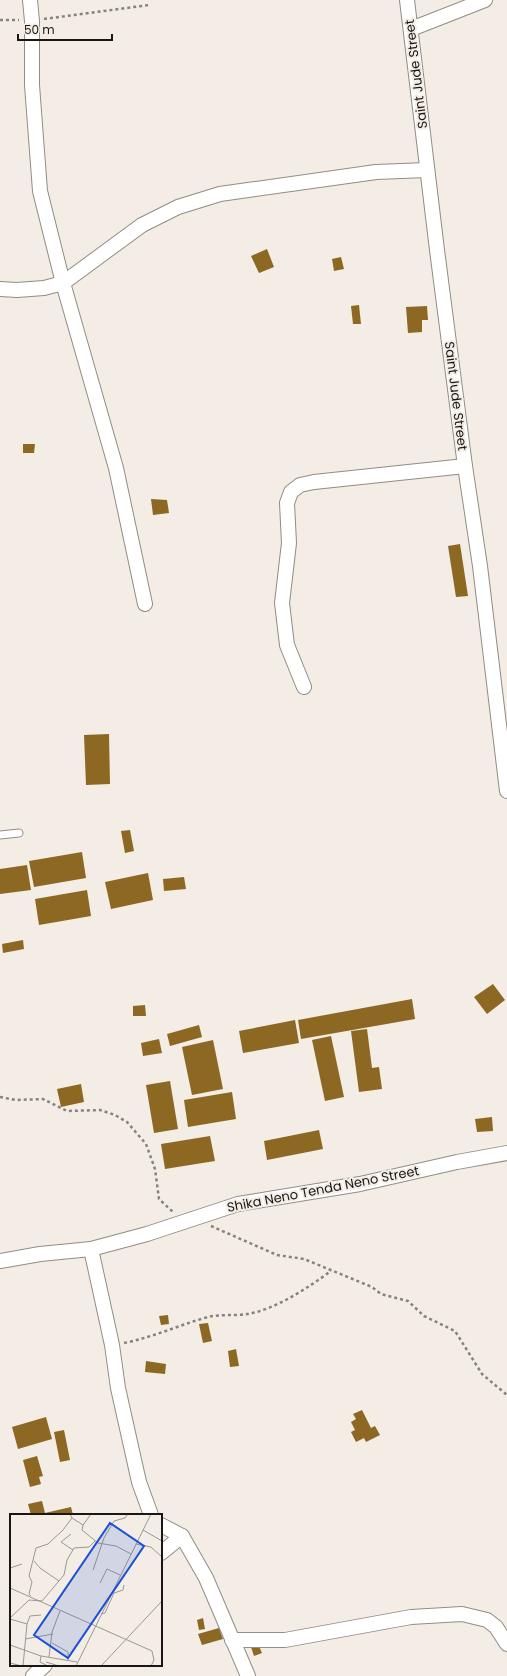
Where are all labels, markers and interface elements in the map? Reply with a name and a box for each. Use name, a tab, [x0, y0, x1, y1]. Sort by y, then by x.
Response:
scale bar	[18, 16, 112, 42]
street label: Saint Jude Street	[400, 18, 432, 130]
text: 50 m	[24, 21, 55, 38]
street label: Saint Jude Street	[440, 340, 472, 452]
street label: Shika Neno Tenda Neno Street	[225, 1161, 421, 1217]
inset map	[10, 1514, 162, 1666]

